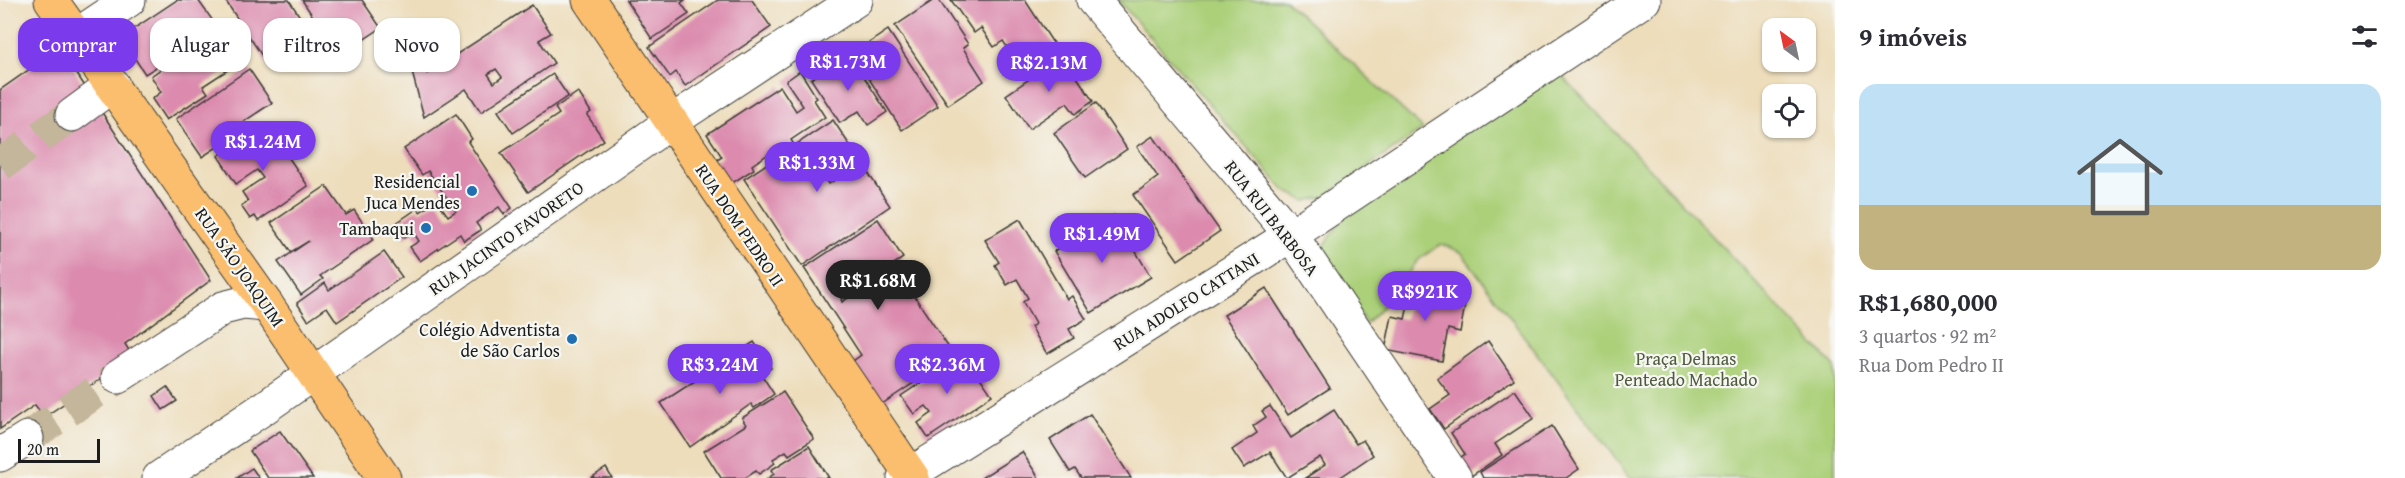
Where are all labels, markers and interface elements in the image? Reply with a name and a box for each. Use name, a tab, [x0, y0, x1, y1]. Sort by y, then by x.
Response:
text: 9 imóveis	[1859, 17, 1967, 56]
chip: Comprar	[18, 18, 138, 72]
chip: Alugar	[150, 18, 251, 72]
chip: Filtros	[263, 18, 362, 72]
chip: Novo	[374, 18, 460, 72]
north arrow	[1762, 18, 1816, 72]
map controls	[1762, 18, 1816, 138]
icon: filters	[2348, 20, 2381, 53]
pin: R$1.73M	[793, 41, 903, 92]
pin: R$2.13M	[994, 42, 1104, 93]
text: R$1.73M	[810, 46, 886, 75]
text: R$2.13M	[1011, 47, 1087, 76]
button: locate	[1762, 84, 1816, 138]
pin: R$1.24M	[208, 121, 318, 172]
icon: home	[2066, 123, 2174, 231]
text: R$1.24M	[225, 126, 301, 155]
pin: R$1.33M	[762, 142, 872, 193]
text: R$1.33M	[779, 147, 855, 176]
street label: RUA RUI BARBOSA	[1218, 154, 1326, 282]
street label: RUA DOM PEDRO II	[689, 158, 791, 292]
place label: Residencial Juca Mendes	[364, 168, 460, 216]
street label: RUA JACINTO FAVORETO	[423, 174, 589, 302]
marker: Residencial Juca Mendes	[465, 184, 479, 198]
street label: RUA SÃO JOAQUIM	[189, 202, 292, 333]
pin: R$1.49M	[1047, 213, 1157, 264]
place label: Tambaqui	[339, 215, 414, 242]
text: R$1.49M	[1064, 218, 1140, 247]
marker: Tambaqui	[419, 221, 433, 235]
street label: RUA ADOLFO CATTANI	[1108, 245, 1264, 357]
pin: R$1.68M	[823, 260, 933, 311]
text: R$1.68M	[840, 265, 916, 294]
pin: R$921K	[1376, 271, 1474, 322]
text: R$921K	[1392, 276, 1458, 305]
text: R$1,680,000	[1859, 282, 1998, 321]
place label: Colégio Adventista de São Carlos	[419, 316, 560, 364]
text: 3 quartos · 92 m²	[1859, 321, 1996, 350]
marker: Colégio Adventista de São Carlos	[565, 332, 579, 346]
pin: R$3.24M	[665, 344, 775, 395]
pin: R$2.36M	[892, 344, 1002, 395]
park label: Praça Delmas Penteado Machado	[1615, 345, 1757, 393]
text: R$3.24M	[682, 349, 758, 378]
text: R$2.36M	[909, 349, 985, 378]
text: Rua Dom Pedro II	[1859, 350, 2004, 379]
scale bar	[18, 436, 100, 464]
text: 20 m	[27, 437, 59, 461]

